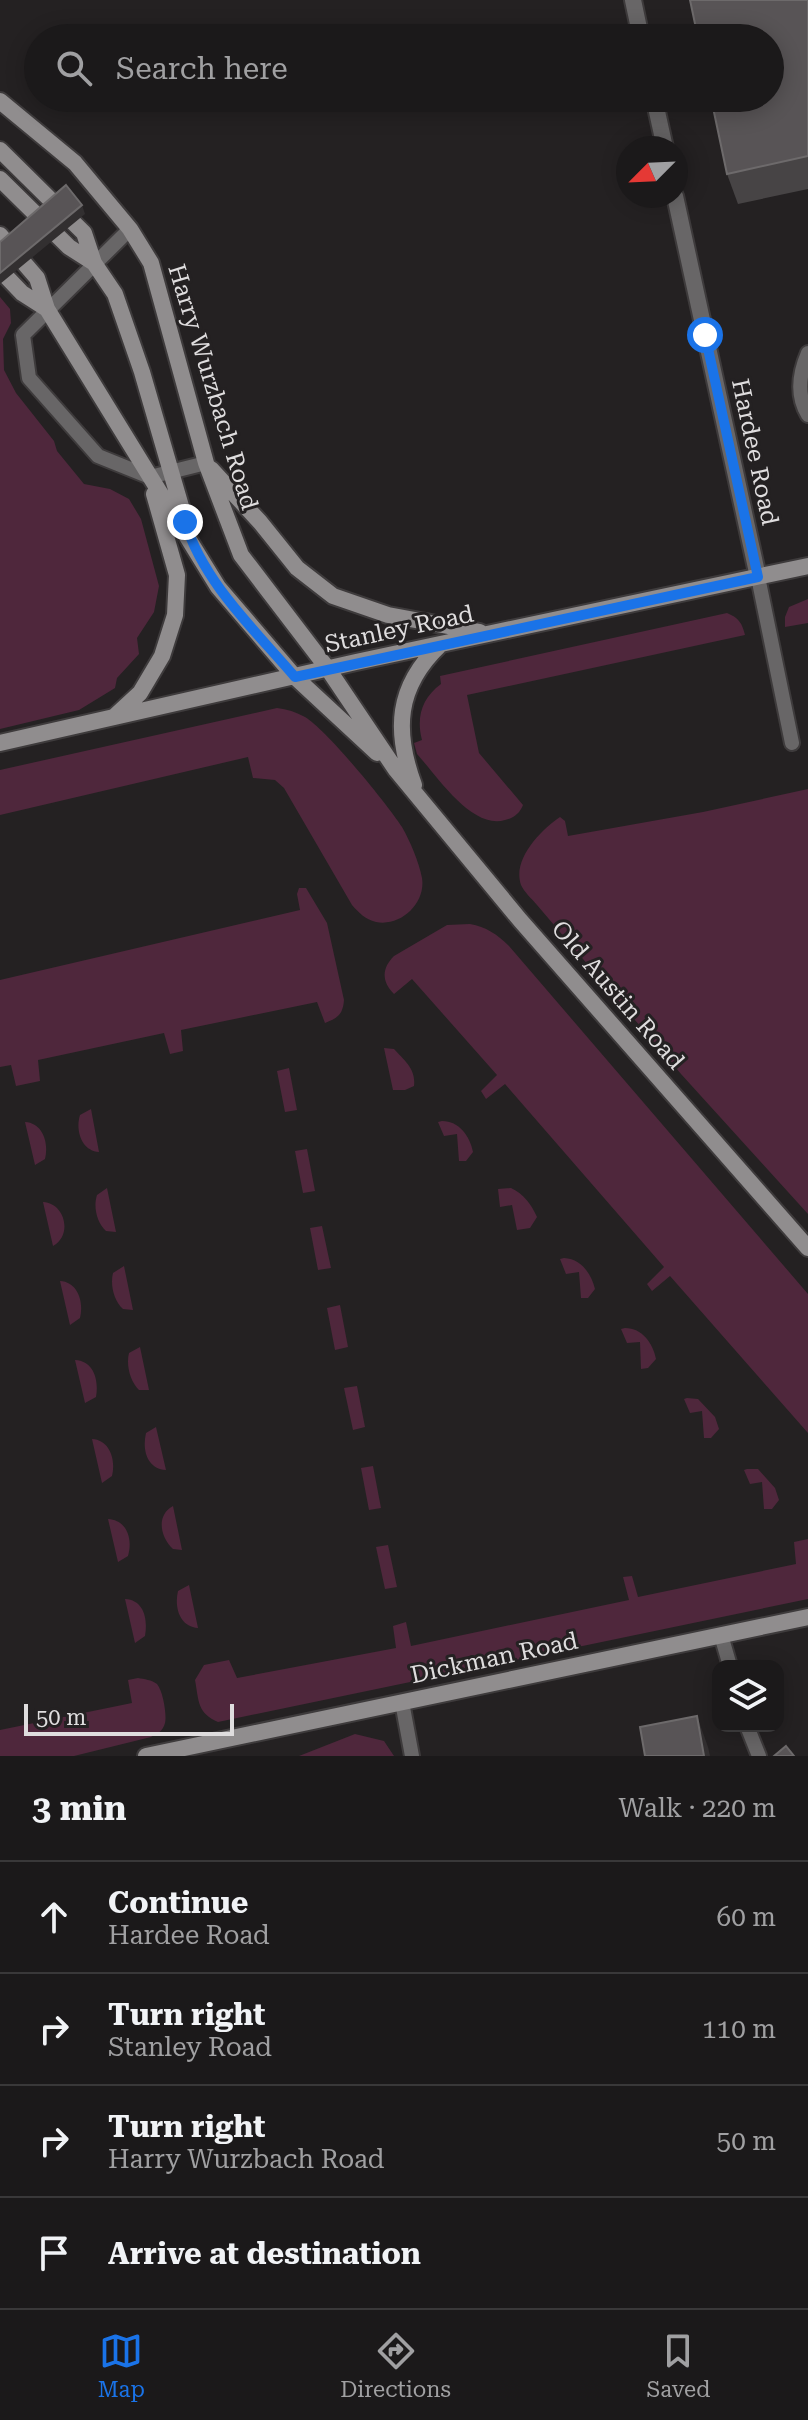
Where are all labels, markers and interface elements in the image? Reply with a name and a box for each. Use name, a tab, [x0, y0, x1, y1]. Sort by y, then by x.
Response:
search box	[24, 24, 784, 112]
icon: search	[52, 46, 96, 90]
text: Search here	[116, 51, 288, 86]
north arrow	[616, 136, 688, 208]
street label: Harry Wurzbach Road	[162, 261, 264, 513]
route start	[687, 317, 723, 353]
street label: Hardee Road	[726, 376, 784, 528]
route end	[167, 504, 203, 540]
street label: Stanley Road	[322, 600, 476, 658]
street label: Old Austin Road	[546, 915, 690, 1075]
street label: Dickman Road	[408, 1627, 580, 1689]
map controls	[712, 1660, 784, 1732]
button: layers	[712, 1660, 784, 1732]
scale bar	[24, 1700, 234, 1736]
text: 50 m	[36, 1705, 86, 1730]
text: 3 min	[32, 1788, 127, 1828]
text: Walk · 220 m	[618, 1793, 776, 1823]
text: Continue	[108, 1885, 248, 1920]
icon: ahead	[32, 1895, 76, 1939]
text: 60 m	[717, 1902, 776, 1932]
text: Hardee Road	[108, 1920, 270, 1950]
text: Turn right	[108, 1997, 265, 2032]
icon: right	[32, 2007, 76, 2051]
text: 110 m	[702, 2014, 776, 2044]
text: Stanley Road	[108, 2032, 272, 2062]
text: Turn right	[108, 2109, 265, 2144]
icon: right	[32, 2119, 76, 2163]
text: 50 m	[717, 2126, 776, 2156]
text: Harry Wurzbach Road	[108, 2144, 385, 2174]
icon: arrive	[32, 2231, 76, 2275]
text: Arrive at destination	[108, 2236, 421, 2271]
tab: Map	[98, 2329, 145, 2402]
tab: Directions	[340, 2329, 451, 2402]
tab: Saved	[646, 2329, 710, 2402]

